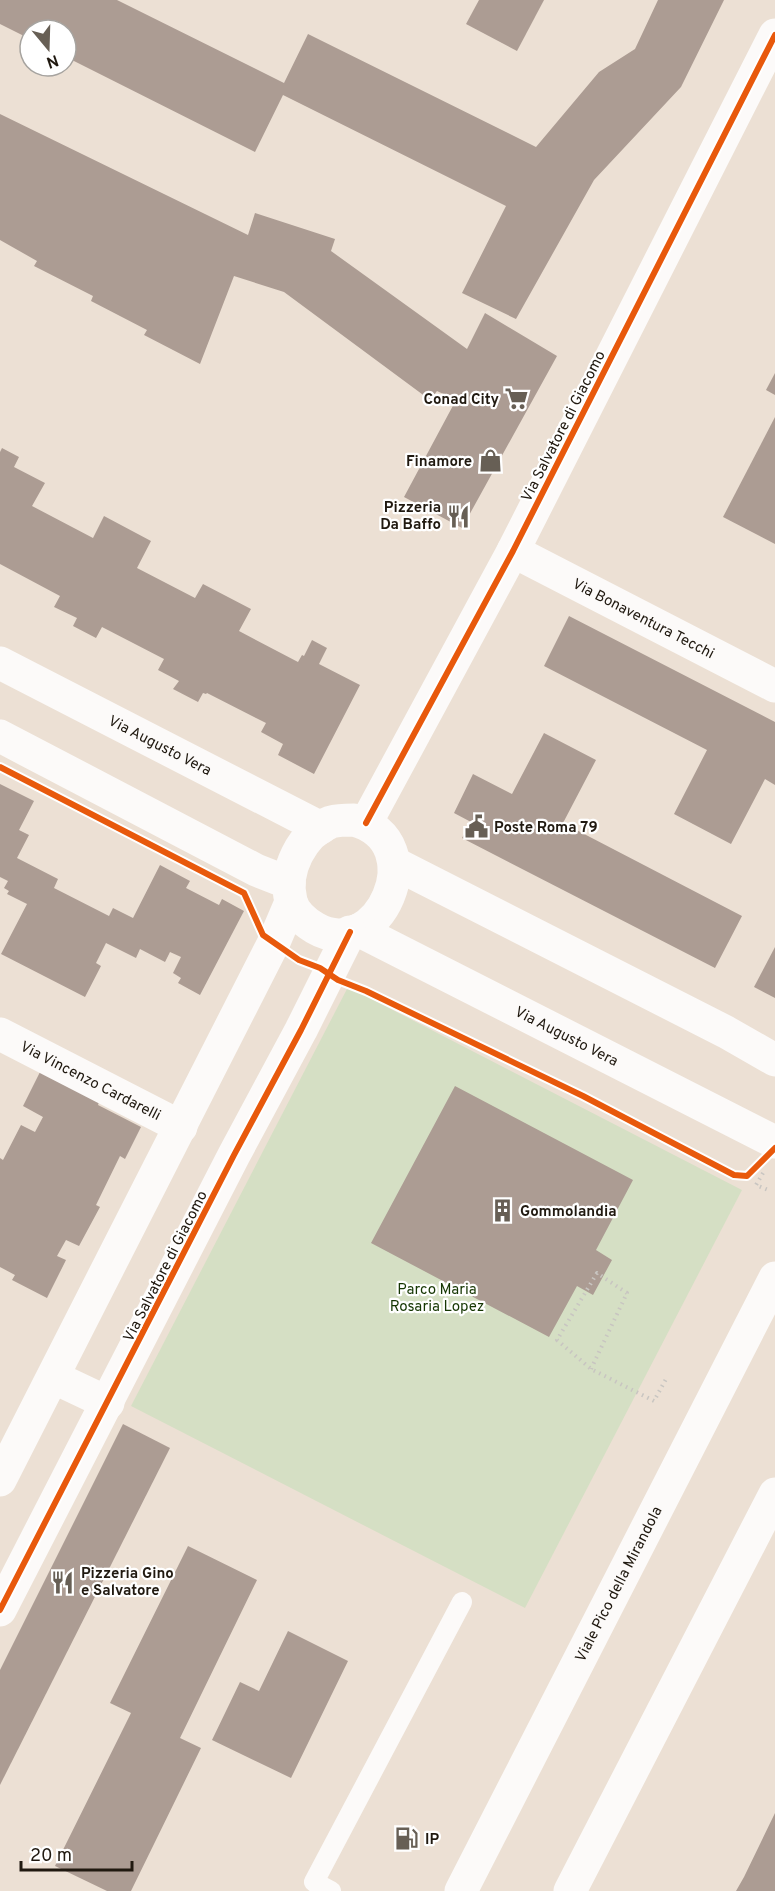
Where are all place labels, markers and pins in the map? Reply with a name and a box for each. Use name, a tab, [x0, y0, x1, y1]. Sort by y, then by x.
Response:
supermarket icon: Conad City	[504, 386, 530, 412]
place label: Conad City	[423, 391, 499, 410]
shop icon: Finamore	[477, 448, 503, 474]
place label: Finamore	[406, 453, 472, 472]
place label: Pizzeria Da Baffo	[380, 499, 441, 535]
restaurant icon: Pizzeria Da Baffo	[446, 503, 472, 529]
public building icon: Poste Roma 79	[463, 814, 489, 840]
place label: Poste Roma 79	[494, 819, 598, 838]
building icon: Gommolandia	[489, 1198, 515, 1224]
place label: Gommolandia	[520, 1203, 617, 1222]
place label: Pizzeria Gino e Salvatore	[81, 1565, 174, 1601]
restaurant icon: Pizzeria Gino e Salvatore	[50, 1569, 76, 1595]
fuel station icon: IP	[394, 1826, 420, 1852]
place label: IP	[425, 1831, 439, 1850]

